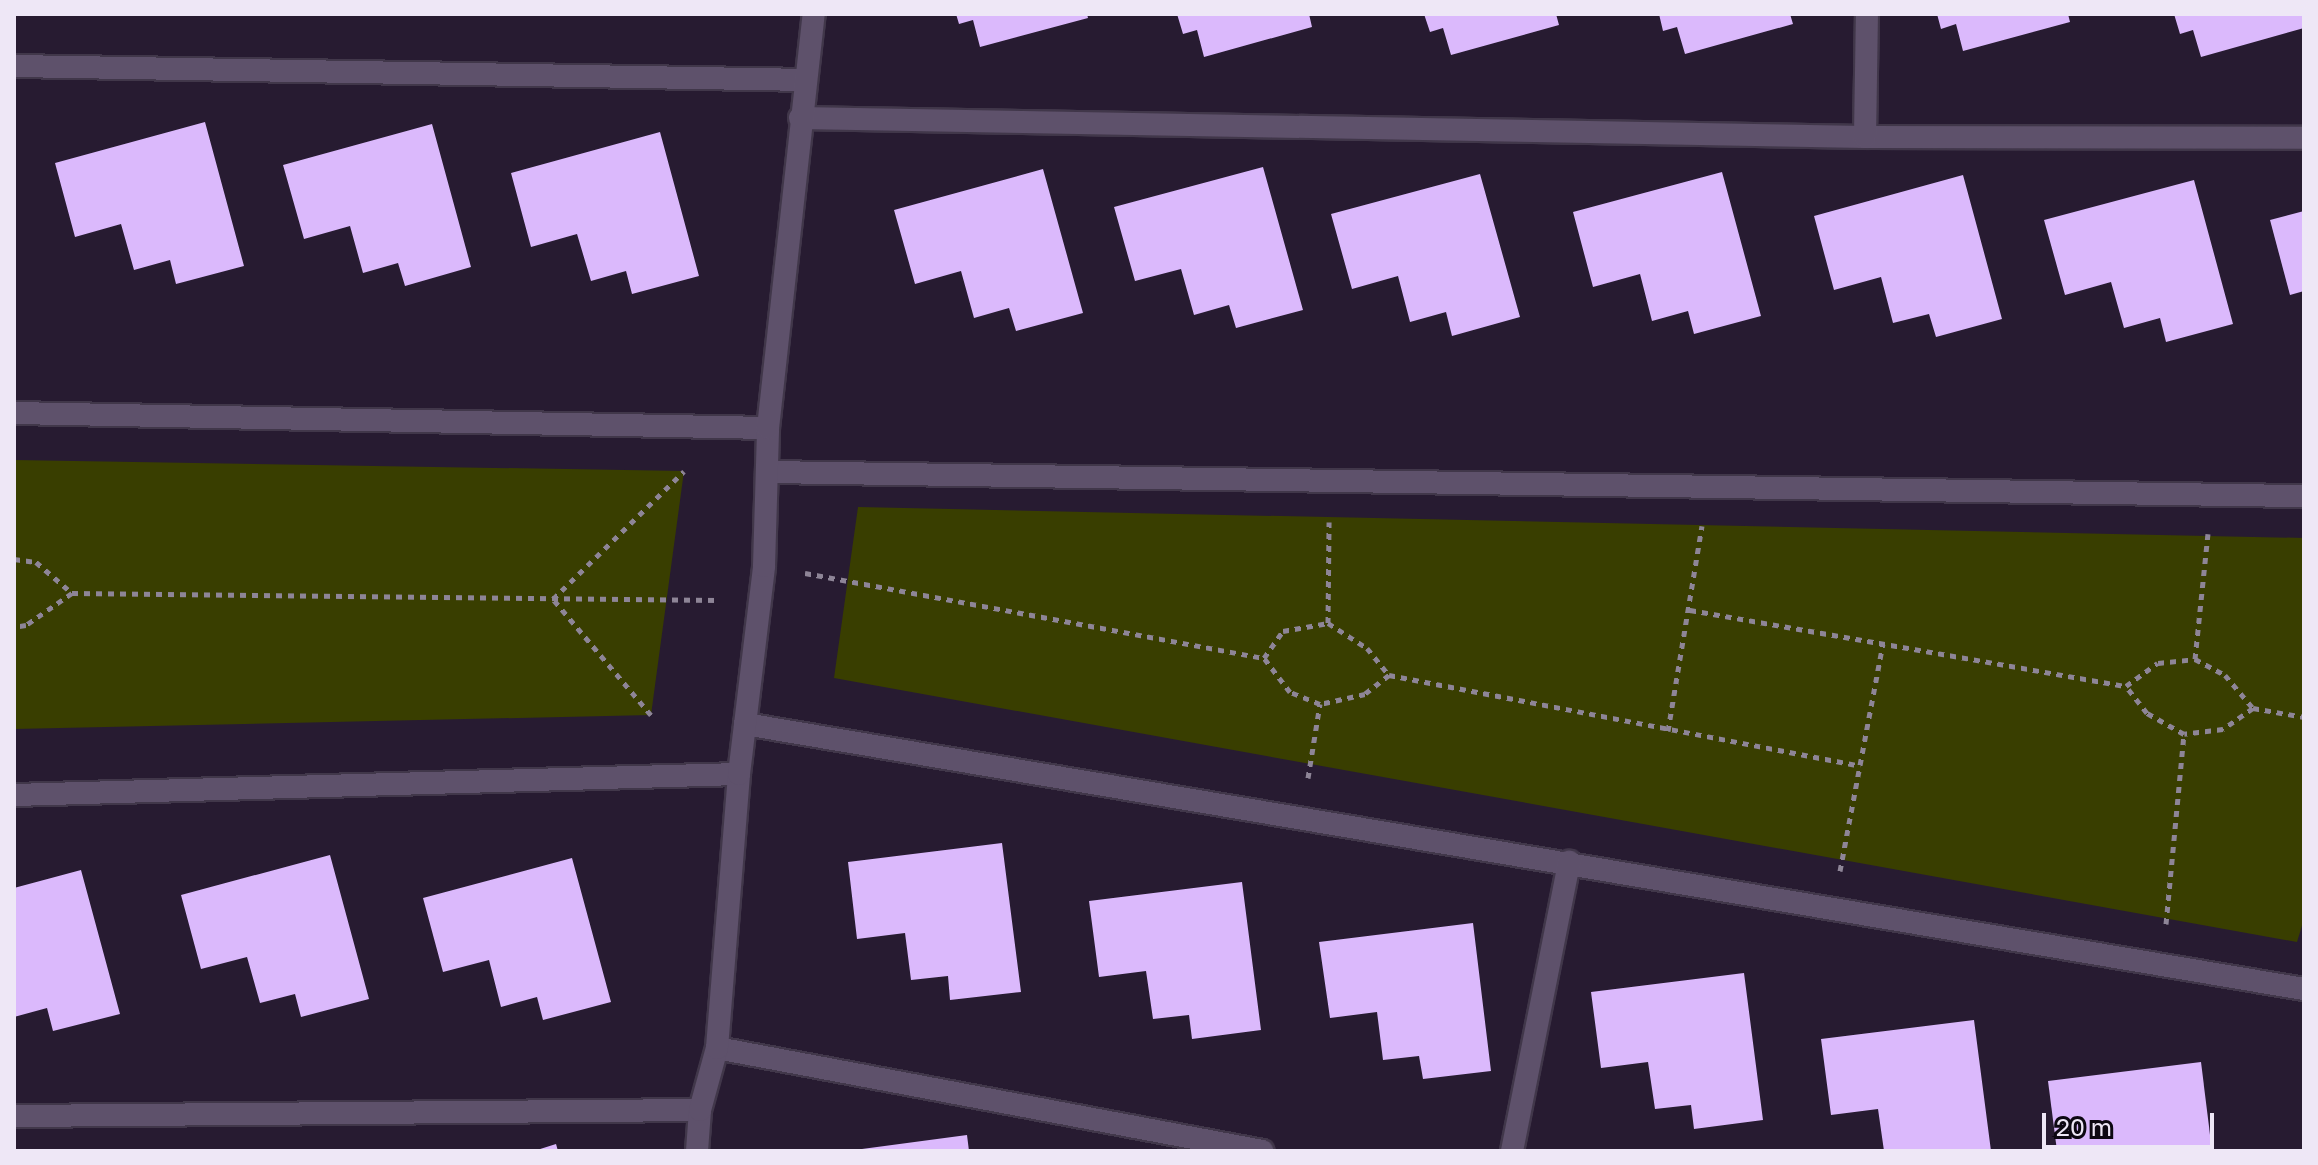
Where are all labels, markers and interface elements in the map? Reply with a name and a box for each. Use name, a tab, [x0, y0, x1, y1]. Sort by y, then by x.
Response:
scale bar	[2046, 1097, 2218, 1147]
text: 20 m	[2056, 1112, 2112, 1141]

